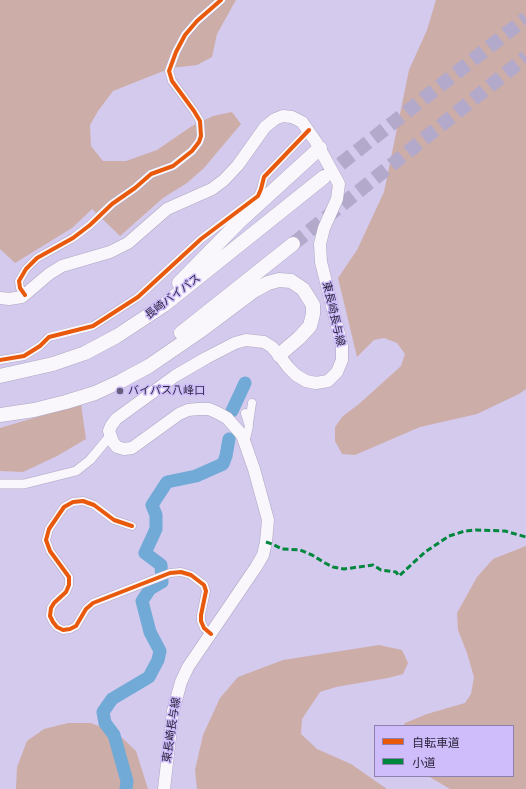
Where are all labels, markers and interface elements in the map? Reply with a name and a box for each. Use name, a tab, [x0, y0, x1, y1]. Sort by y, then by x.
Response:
street label: 長崎バイパス	[143, 272, 203, 322]
street label: 東長崎長与線	[319, 280, 347, 348]
place label: バイパス八峰口	[128, 384, 205, 398]
marker: バイパス八峰口	[115, 386, 125, 396]
street label: 東長崎長与線	[160, 696, 184, 764]
legend	[374, 725, 514, 777]
text: 自転車道	[412, 736, 460, 750]
text: 小道	[412, 756, 436, 770]

